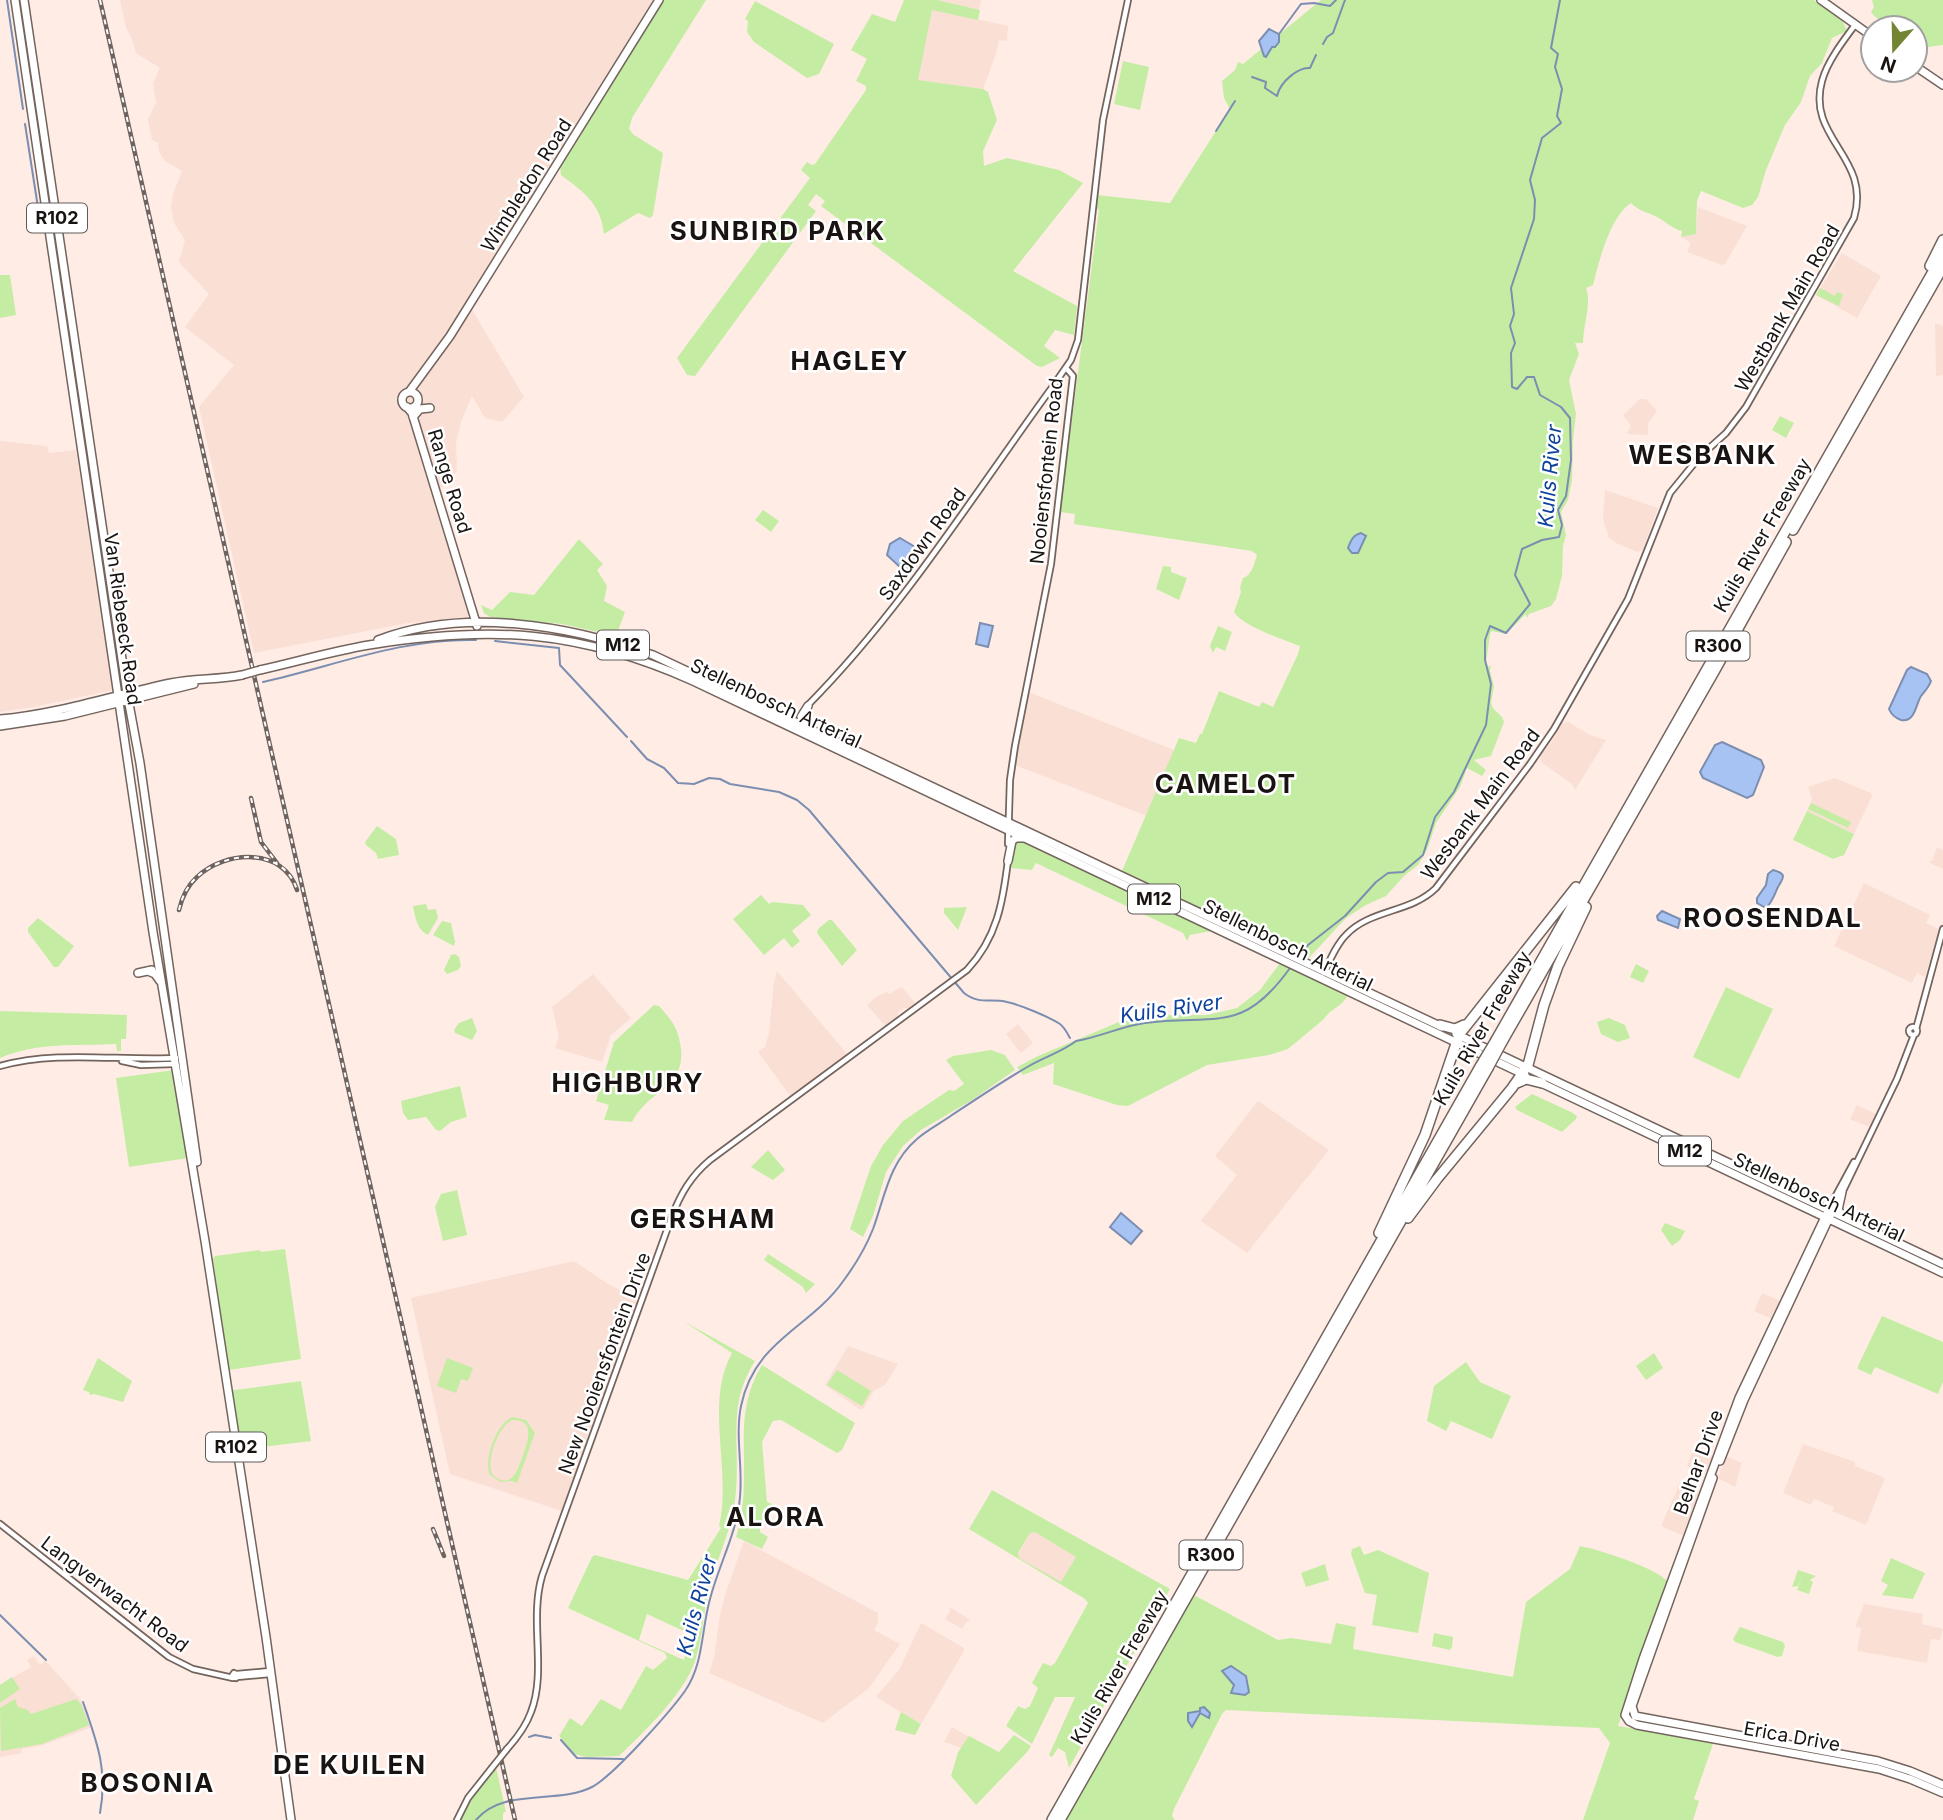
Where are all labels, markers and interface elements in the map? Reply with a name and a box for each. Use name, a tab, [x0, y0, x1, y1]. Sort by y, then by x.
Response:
north arrow	[1859, 14, 1929, 84]
text: N	[1878, 51, 1899, 78]
street label: Wimbledon Road	[476, 114, 577, 256]
road number: R102	[27, 204, 87, 232]
district label: SUNBIRD PARK	[670, 215, 886, 246]
street label: Westbank Main Road	[1730, 220, 1845, 396]
district label: HAGLEY	[791, 345, 909, 376]
street label: Nooiensfontein Road	[1025, 377, 1068, 565]
water label: Kuils River	[1533, 422, 1567, 528]
street label: Range Road	[423, 426, 476, 536]
district label: WESBANK	[1629, 439, 1777, 470]
street label: Kuils River Freeway	[1709, 454, 1816, 617]
street label: Saxdown Road	[874, 484, 971, 605]
street label: Van Riebeeck Road	[99, 532, 146, 707]
road number: M12	[597, 630, 649, 660]
road number: R300	[1686, 632, 1750, 660]
street label: Stellenbosch Arterial	[687, 654, 865, 753]
street label: Wesbank Main Road	[1416, 724, 1545, 884]
district label: CAMELOT	[1155, 768, 1297, 799]
road number: M12	[1128, 884, 1180, 914]
street label: Stellenbosch Arterial	[1199, 894, 1377, 997]
district label: ROOSENDAL	[1683, 902, 1863, 933]
street label: Kuils River Freeway	[1429, 947, 1536, 1110]
water label: Kuils River	[1118, 989, 1225, 1028]
district label: HIGHBURY	[551, 1067, 705, 1098]
road number: M12	[1659, 1136, 1711, 1166]
street label: Stellenbosch Arterial	[1730, 1148, 1908, 1247]
district label: GERSHAM	[630, 1203, 776, 1234]
street label: New Nooiensfontein Drive	[554, 1249, 655, 1477]
street label: Belhar Drive	[1669, 1407, 1728, 1518]
road number: R102	[206, 1432, 266, 1462]
district label: ALORA	[726, 1501, 826, 1532]
street label: Langverwacht Road	[36, 1531, 193, 1657]
road number: R300	[1180, 1540, 1242, 1570]
water label: Kuils River	[671, 1551, 722, 1658]
street label: Kuils River Freeway	[1066, 1586, 1173, 1749]
street label: Erica Drive	[1742, 1717, 1842, 1756]
district label: DE KUILEN	[273, 1749, 427, 1780]
district label: BOSONIA	[81, 1767, 215, 1798]

